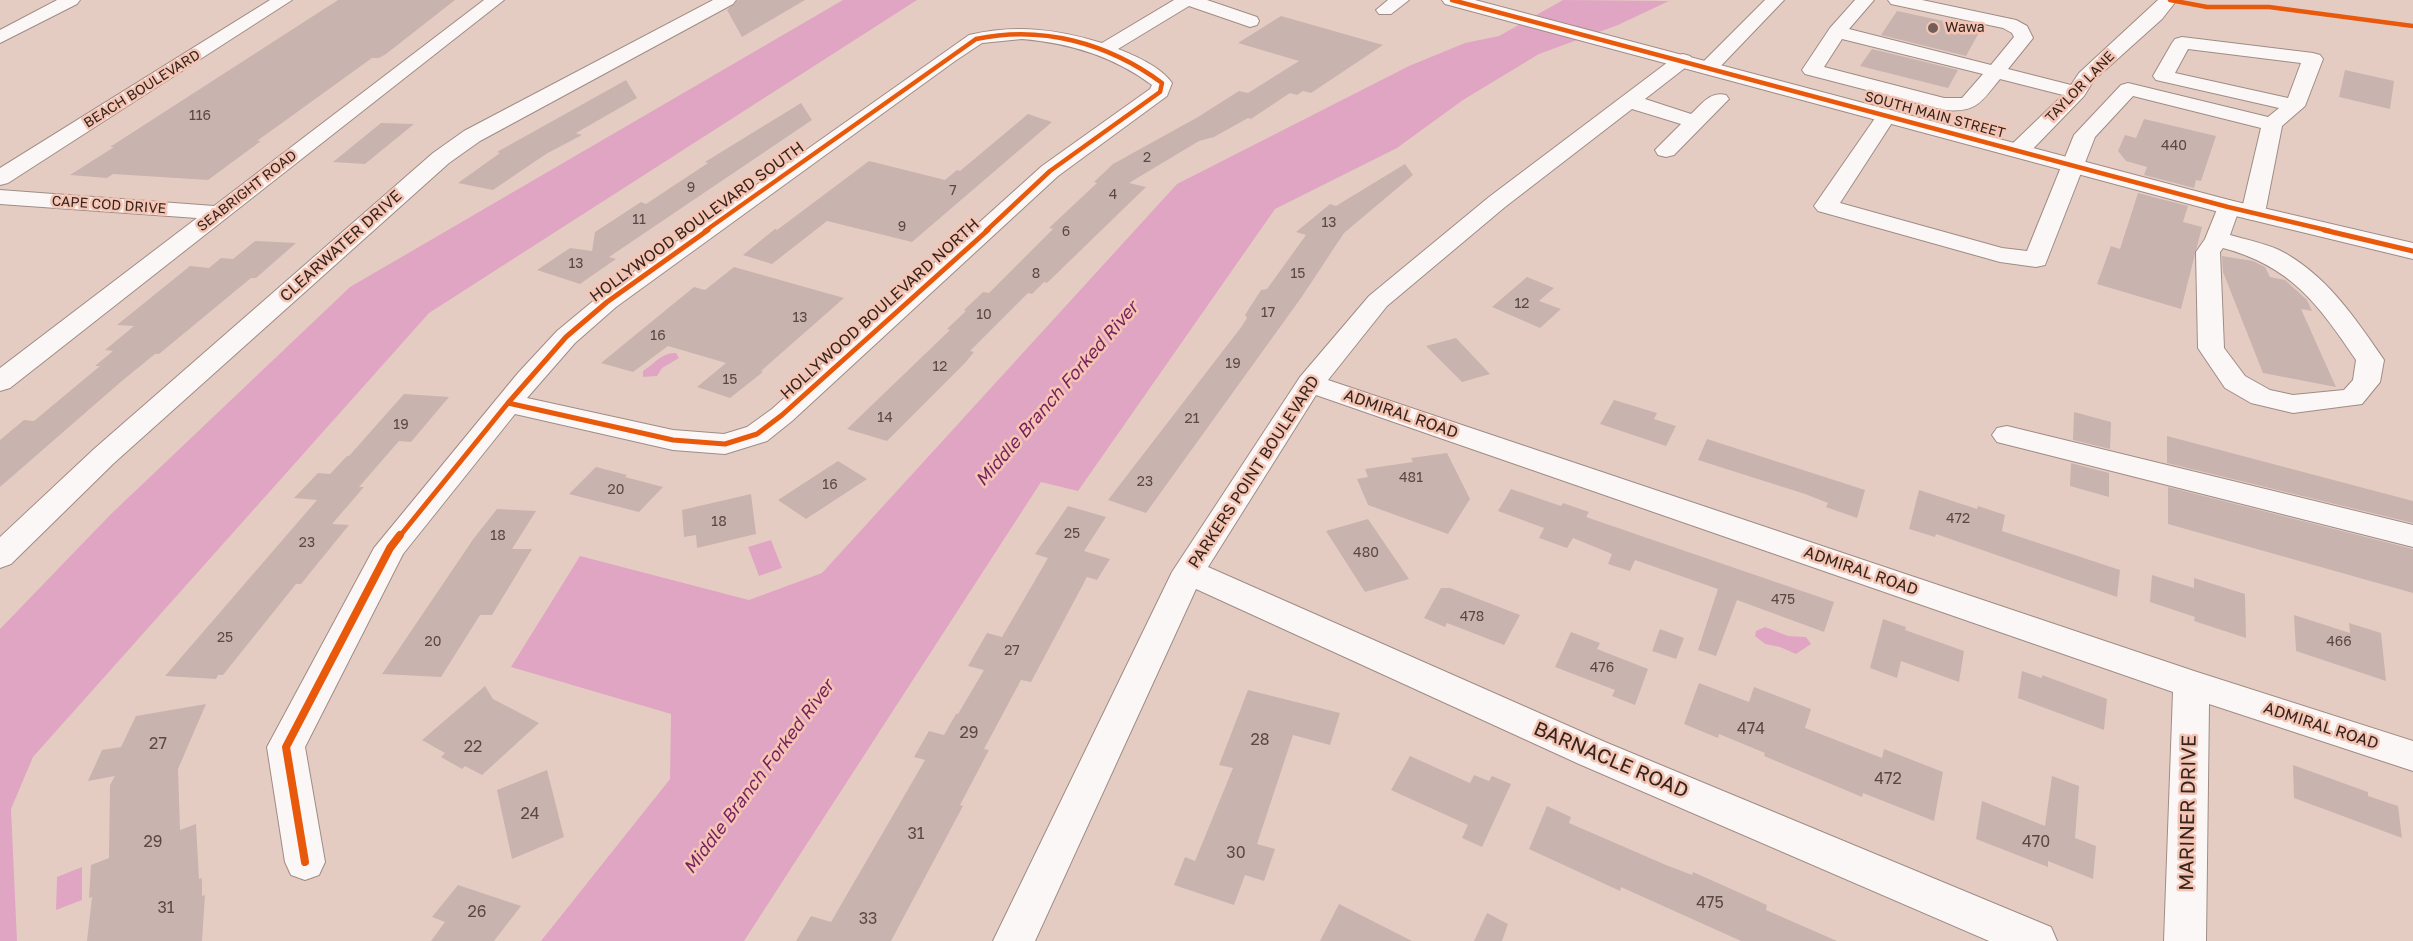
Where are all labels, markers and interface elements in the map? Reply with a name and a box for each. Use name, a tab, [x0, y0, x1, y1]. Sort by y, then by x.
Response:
place label: Wawa	[1945, 20, 1985, 36]
marker: Wawa	[1926, 21, 1940, 35]
street label: BEACH BOULEVARD	[81, 46, 203, 132]
street label: TAYLOR LANE	[2042, 48, 2118, 126]
street label: SOUTH MAIN STREET	[1863, 88, 2007, 142]
house number: 116	[189, 108, 211, 124]
street label: HOLLYWOOD BOULEVARD SOUTH	[586, 138, 808, 306]
house number: 440	[2161, 138, 2187, 154]
street label: SEABRIGHT ROAD	[194, 147, 300, 235]
house number: 2	[1143, 150, 1151, 166]
house number: 9	[687, 180, 695, 196]
house number: 7	[949, 183, 957, 199]
street label: CLEARWATER DRIVE	[276, 186, 406, 306]
house number: 4	[1109, 187, 1117, 203]
street label: CAPE COD DRIVE	[51, 193, 167, 217]
house number: 11	[632, 212, 646, 228]
street label: HOLLYWOOD BOULEVARD NORTH	[777, 215, 983, 403]
house number: 13	[1322, 215, 1336, 231]
house number: 9	[898, 219, 906, 235]
house number: 6	[1062, 224, 1070, 240]
house number: 13	[569, 256, 583, 272]
house number: 8	[1032, 266, 1040, 282]
house number: 15	[1291, 266, 1305, 282]
house number: 12	[1515, 296, 1529, 312]
water label: Middle Branch Forked River	[971, 298, 1143, 490]
house number: 17	[1261, 305, 1275, 321]
house number: 10	[976, 307, 992, 323]
house number: 13	[793, 310, 807, 326]
house number: 16	[650, 328, 666, 344]
house number: 19	[1225, 356, 1241, 372]
house number: 12	[933, 359, 947, 375]
house number: 15	[723, 372, 737, 388]
street label: PARKERS POINT BOULEVARD	[1185, 372, 1323, 572]
street label: ADMIRAL ROAD	[1341, 385, 1461, 443]
house number: 14	[877, 410, 893, 426]
house number: 21	[1185, 411, 1199, 427]
house number: 19	[393, 417, 409, 433]
house number: 481	[1399, 470, 1423, 486]
house number: 23	[1137, 474, 1153, 490]
house number: 16	[822, 477, 838, 493]
house number: 20	[608, 482, 624, 498]
house number: 472	[1946, 511, 1970, 527]
house number: 18	[711, 514, 727, 530]
house number: 25	[1064, 526, 1080, 542]
house number: 18	[490, 528, 506, 544]
house number: 23	[299, 535, 315, 551]
street label: ADMIRAL ROAD	[1801, 542, 1921, 600]
house number: 480	[1353, 545, 1379, 561]
house number: 475	[1771, 592, 1795, 608]
house number: 478	[1460, 609, 1484, 625]
house number: 25	[217, 630, 233, 646]
house number: 20	[425, 634, 441, 650]
house number: 466	[2326, 634, 2352, 650]
house number: 27	[1004, 643, 1020, 659]
house number: 476	[1590, 660, 1614, 676]
water label: Middle Branch Forked River	[679, 676, 839, 878]
street label: ADMIRAL ROAD	[2261, 698, 2381, 754]
street label: BARNACLE ROAD	[1530, 717, 1692, 803]
house number: 474	[1737, 719, 1765, 739]
house number: 29	[960, 723, 978, 743]
house number: 28	[1250, 730, 1270, 750]
house number: 27	[149, 734, 167, 754]
street label: MARINER DRIVE	[2175, 735, 2201, 891]
house number: 22	[464, 737, 482, 757]
house number: 472	[1874, 769, 1902, 789]
house number: 24	[520, 804, 540, 824]
house number: 31	[907, 824, 925, 844]
house number: 29	[144, 832, 162, 852]
house number: 470	[2022, 832, 2050, 852]
house number: 30	[1226, 843, 1246, 863]
house number: 475	[1696, 893, 1724, 913]
house number: 31	[157, 898, 175, 918]
house number: 26	[468, 902, 486, 922]
house number: 33	[859, 909, 877, 929]

